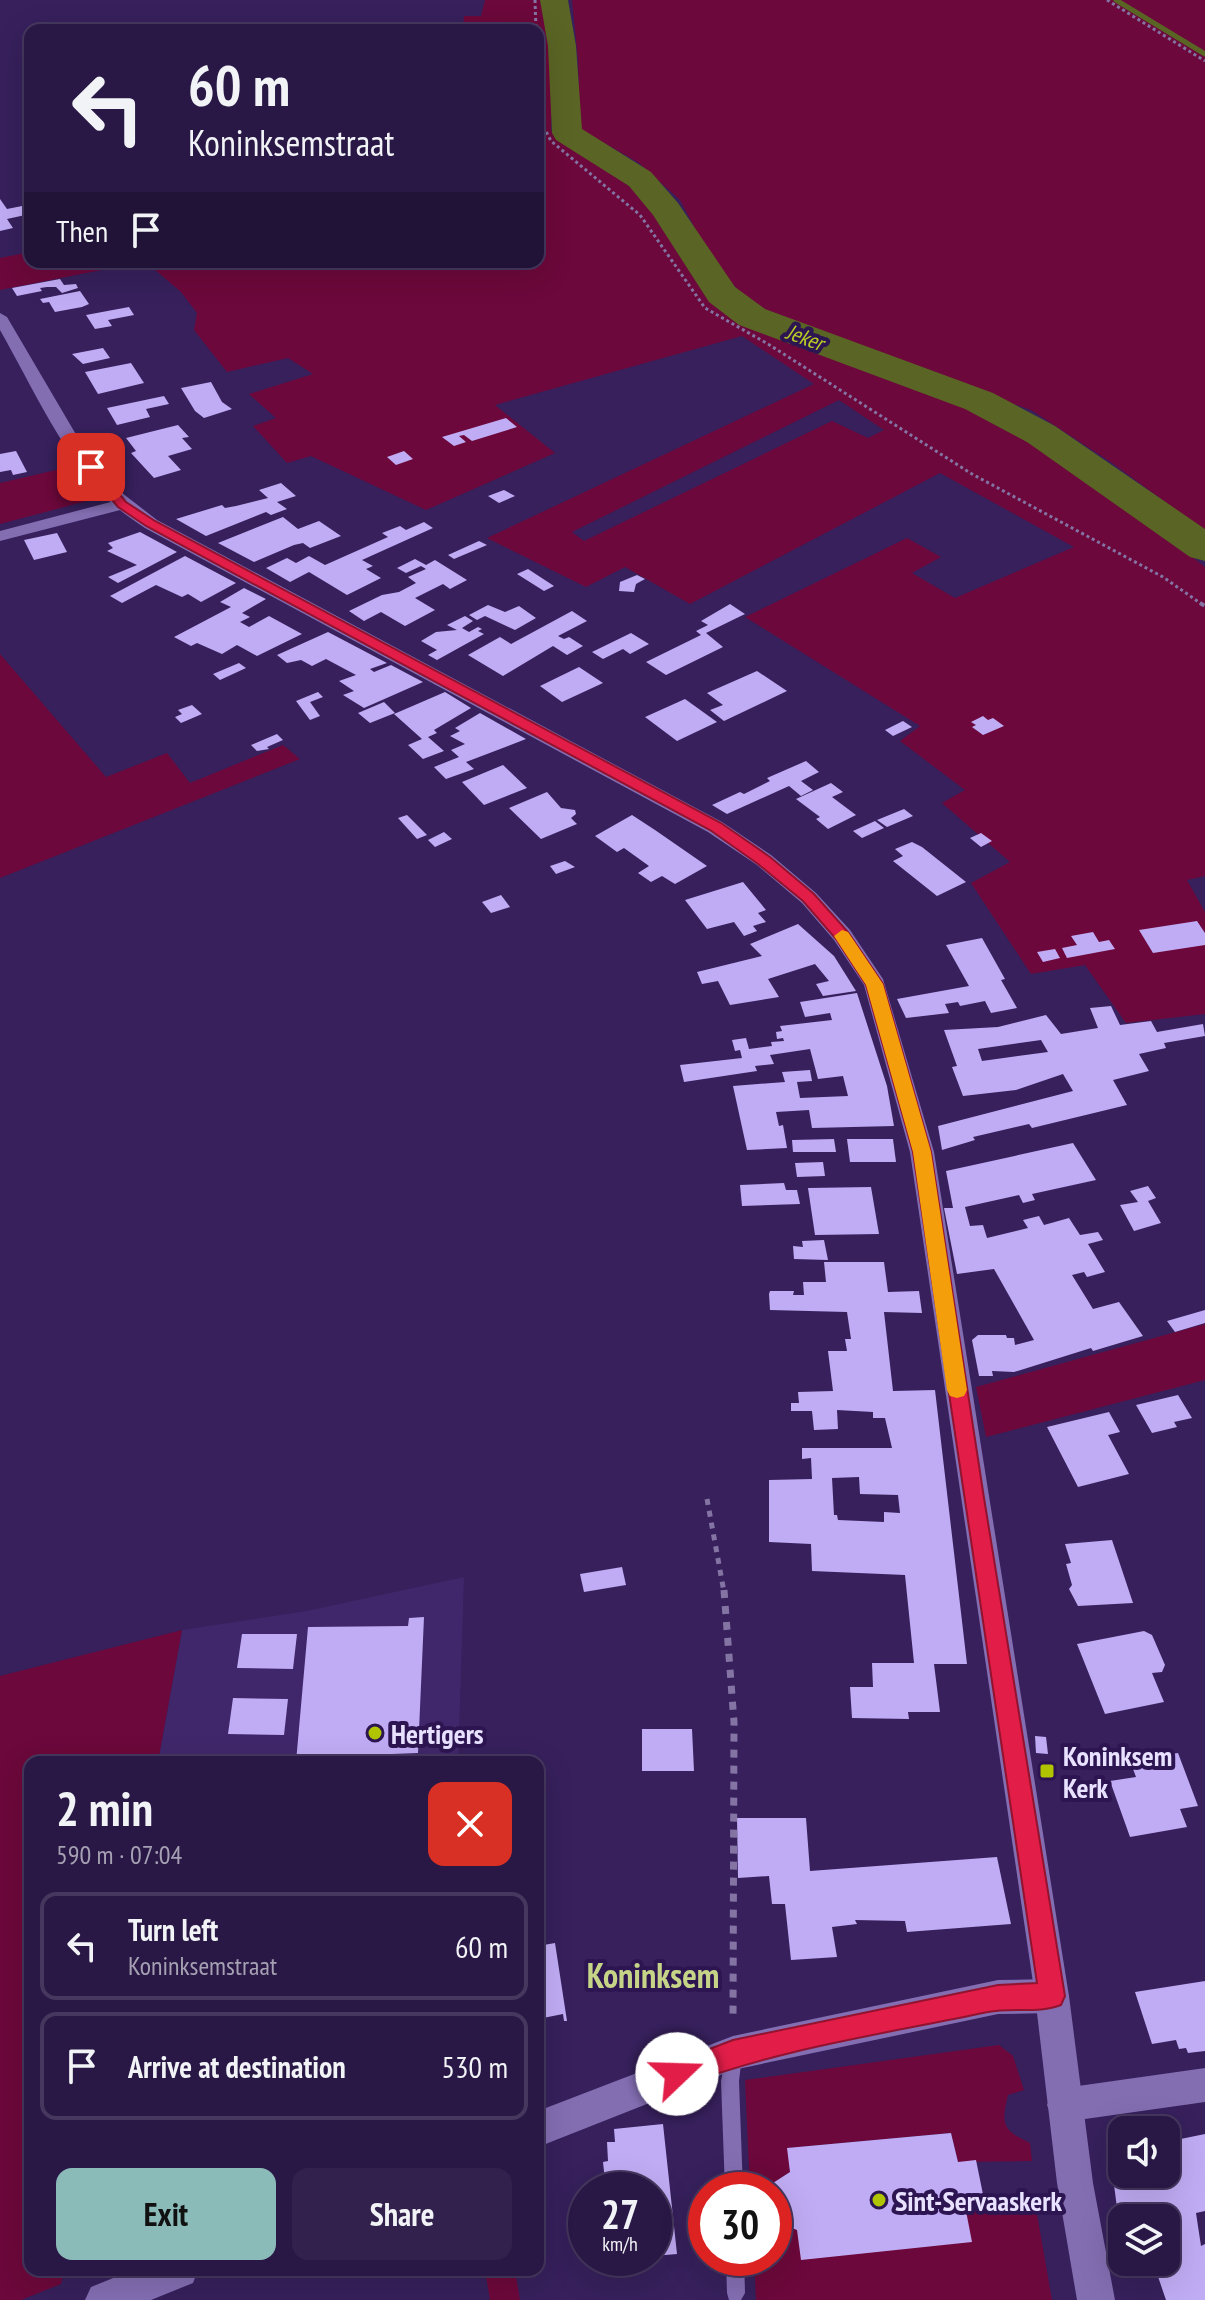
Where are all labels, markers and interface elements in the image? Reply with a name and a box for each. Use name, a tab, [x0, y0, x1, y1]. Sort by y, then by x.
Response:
text: 60 m	[188, 49, 290, 121]
icon: left	[56, 56, 160, 160]
text: Koninksemstraat	[188, 119, 394, 166]
icon: arrive	[124, 208, 168, 252]
text: Then	[56, 211, 108, 250]
water label: Jeker	[781, 317, 830, 358]
pin	[57, 433, 125, 501]
icon: arrive	[69, 445, 113, 489]
place label: Hertigers	[391, 1715, 484, 1752]
marker: Hertigers	[366, 1724, 384, 1742]
place label: Koninksem Kerk	[1063, 1737, 1172, 1806]
marker: Koninksem Kerk	[1038, 1762, 1056, 1780]
text: 2 min	[56, 1777, 153, 1839]
button: close	[428, 1782, 512, 1866]
text: 590 m · 07:04	[56, 1838, 182, 1871]
text: Turn left	[128, 1910, 218, 1949]
icon: left	[60, 1924, 104, 1968]
text: 60 m	[455, 1927, 508, 1966]
text: Koninksemstraat	[128, 1949, 277, 1982]
district label: Koninksem	[587, 1953, 719, 1997]
position arrow	[635, 2032, 719, 2116]
icon: arrive	[60, 2044, 104, 2088]
text: Arrive at destination	[128, 2047, 346, 2086]
text: 530 m	[442, 2047, 508, 2086]
map controls	[1108, 2116, 1180, 2276]
button: sound	[1108, 2116, 1180, 2188]
button: Exit	[56, 2168, 276, 2260]
button: Share	[292, 2168, 512, 2260]
speed limit sign: 30	[688, 2172, 792, 2276]
place label: Sint-Servaaskerk	[895, 2182, 1062, 2219]
text: 27	[601, 2188, 639, 2240]
marker: Sint-Servaaskerk	[870, 2191, 888, 2209]
button: layers	[1108, 2204, 1180, 2276]
text: km/h	[602, 2231, 638, 2257]

